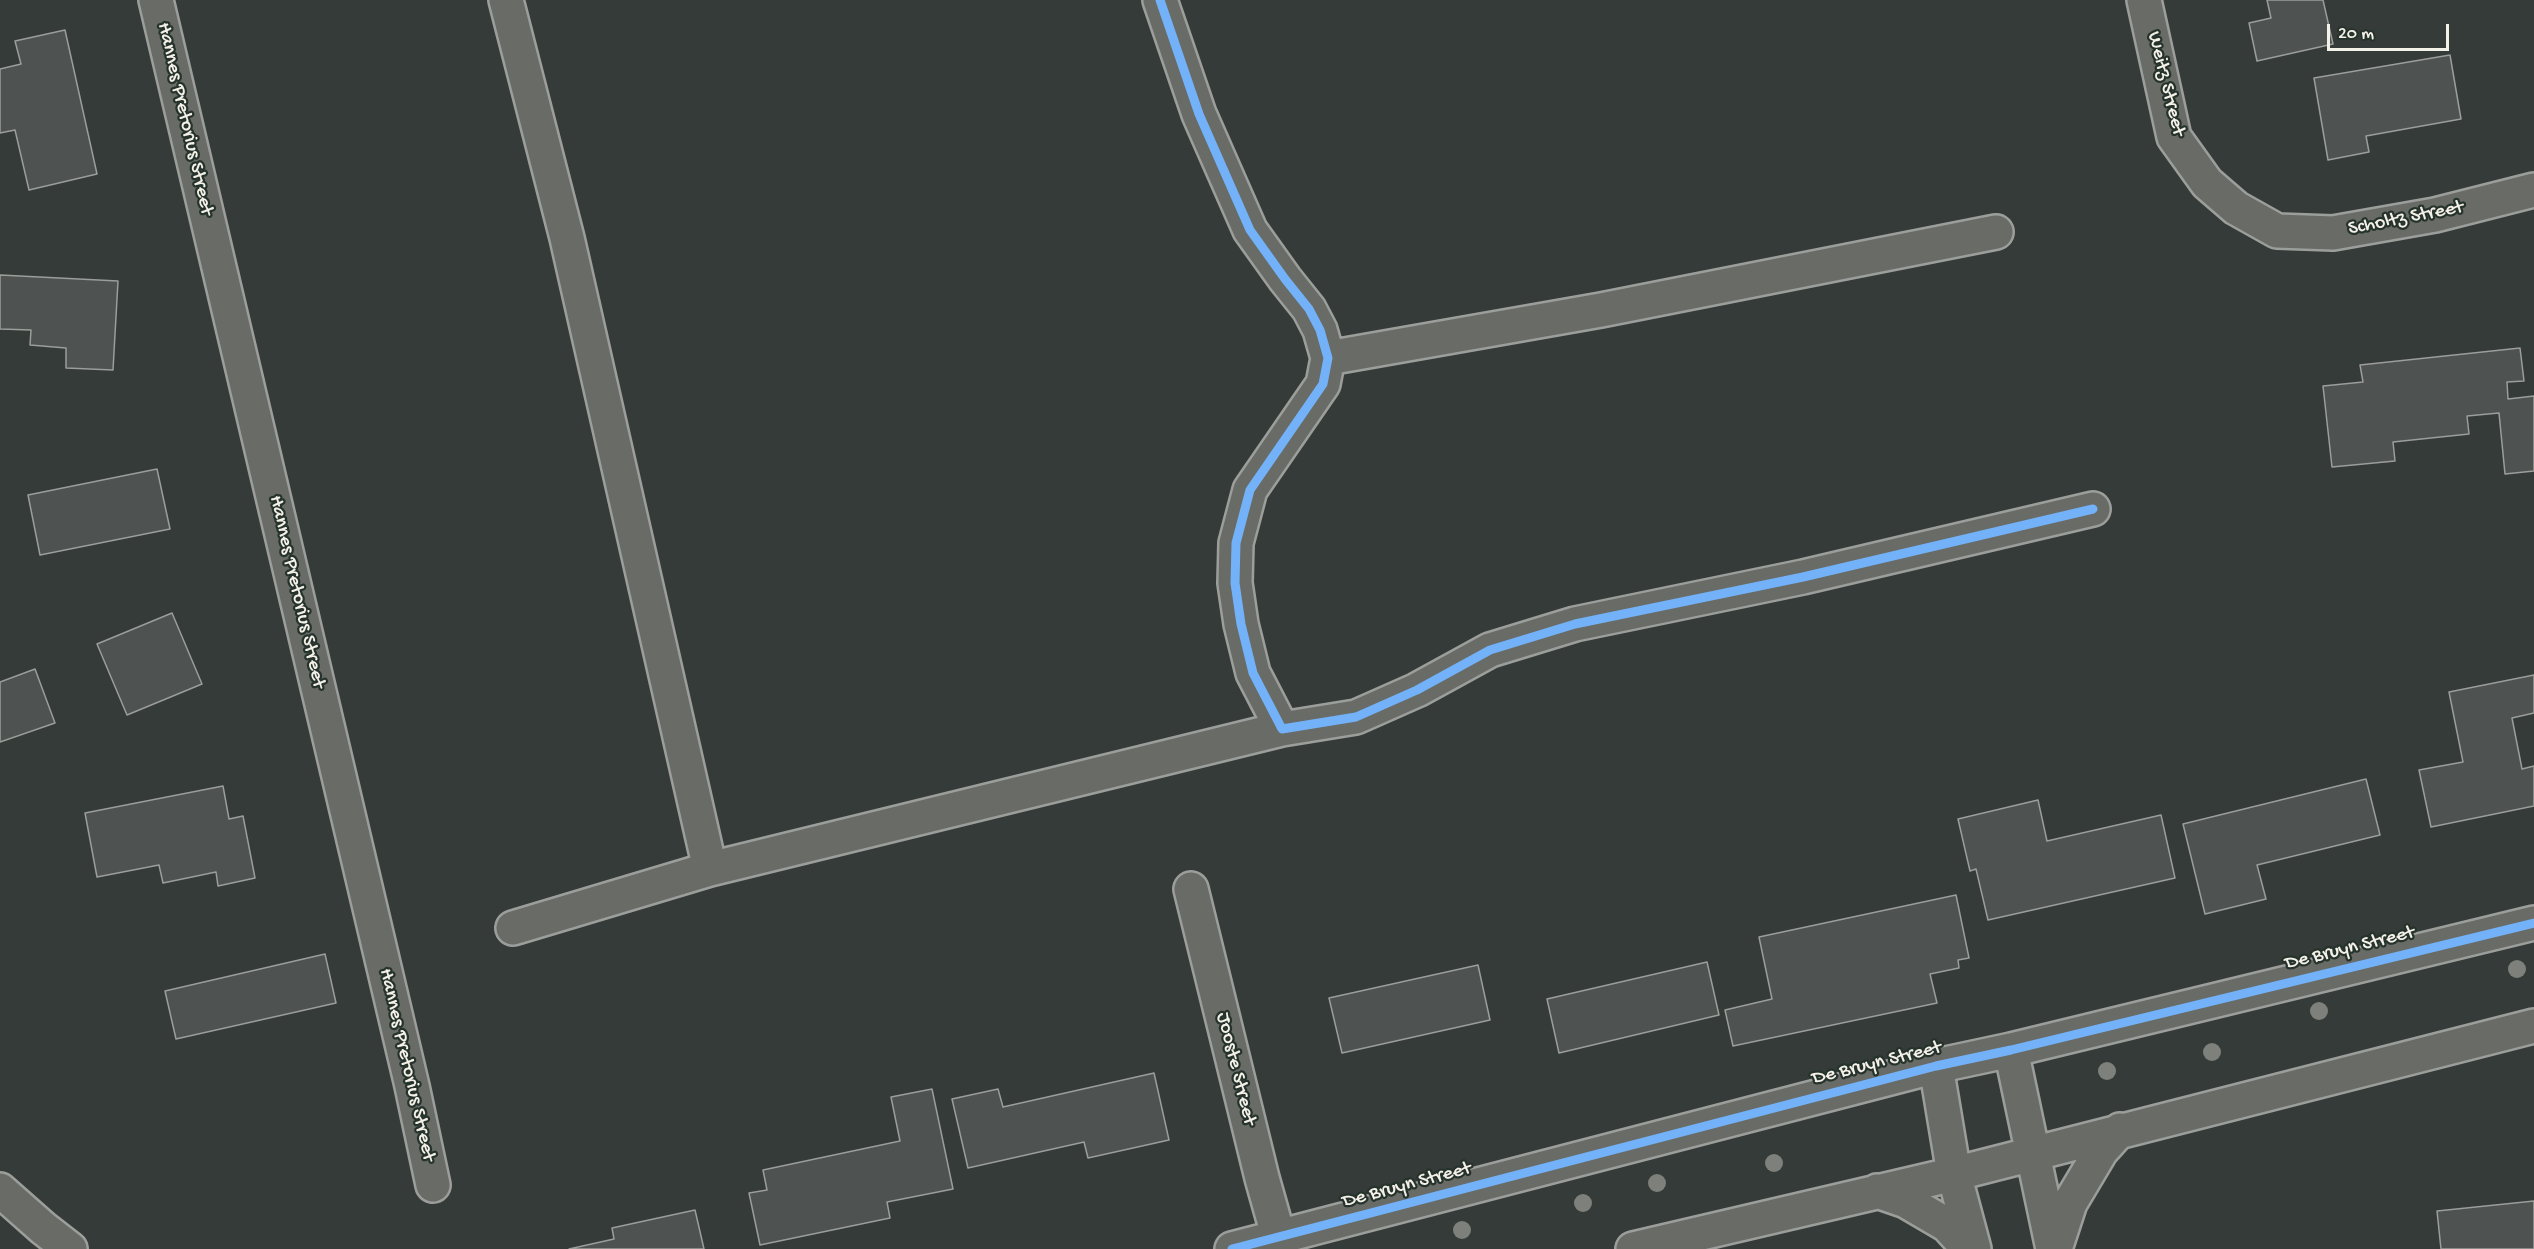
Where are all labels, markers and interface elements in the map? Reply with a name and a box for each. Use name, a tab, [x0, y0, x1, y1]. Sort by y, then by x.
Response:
scale bar	[2330, 12, 2452, 50]
street label: Hannes Pretorius Street	[150, 20, 218, 218]
text: 20 m	[2338, 24, 2374, 45]
street label: Weitz Street	[2140, 29, 2190, 139]
street label: Scholtz Street	[2346, 196, 2466, 242]
street label: Hannes Pretorius Street	[262, 493, 330, 691]
street label: De Bruyn Street	[2283, 921, 2417, 977]
street label: Hannes Pretorius Street	[372, 966, 440, 1164]
street label: Jooste Street	[1209, 1010, 1261, 1128]
street label: De Bruyn Street	[1810, 1036, 1944, 1092]
street label: De Bruyn Street	[1340, 1157, 1474, 1215]

